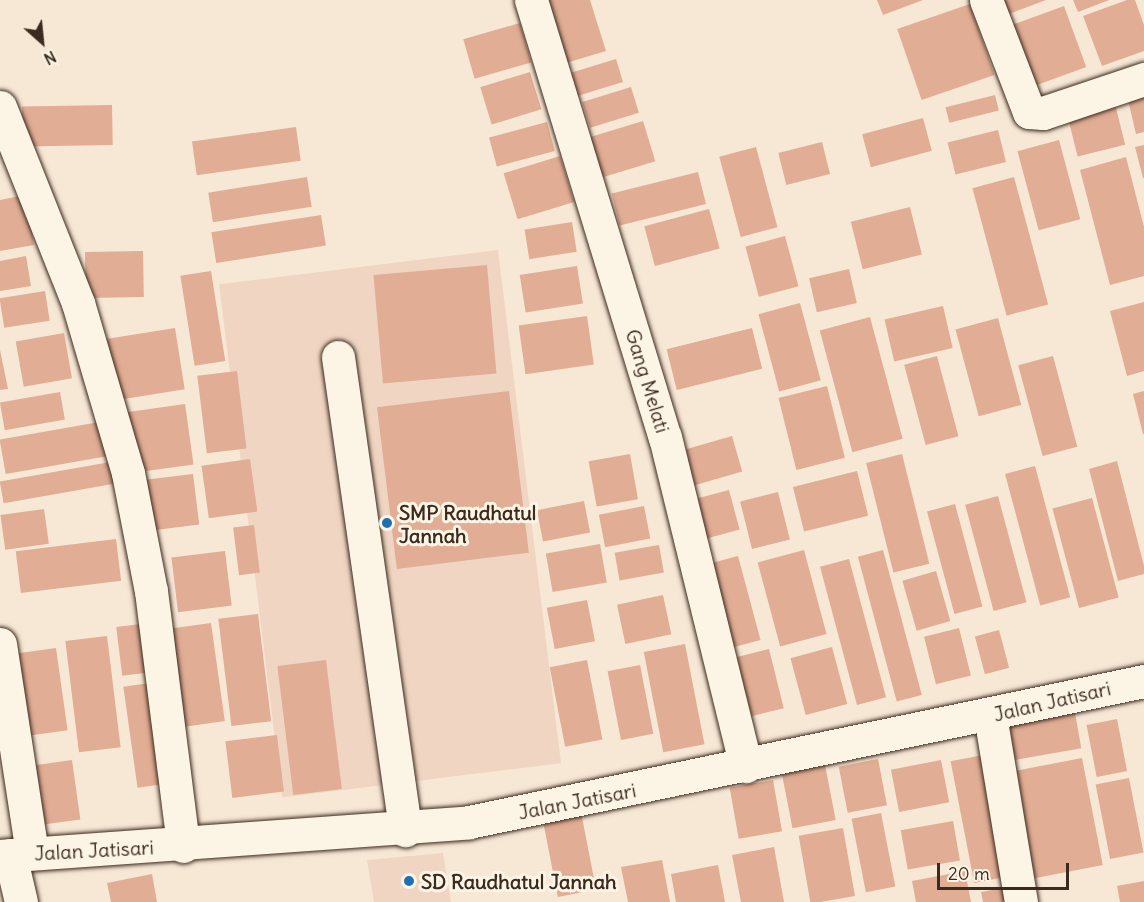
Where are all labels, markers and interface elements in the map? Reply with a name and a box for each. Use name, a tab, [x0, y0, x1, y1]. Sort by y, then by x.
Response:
north arrow	[12, 12, 72, 72]
text: N	[41, 47, 60, 69]
street label: Gang Melati	[621, 326, 675, 436]
place label: SMP Raudhatul Jannah	[399, 500, 536, 547]
marker: SMP Raudhatul Jannah	[380, 516, 394, 530]
street label: Jalan Jatisari	[991, 676, 1113, 726]
street label: Jalan Jatisari	[516, 778, 638, 824]
street label: Jalan Jatisari	[34, 835, 154, 865]
scale bar	[940, 851, 1072, 889]
text: 20 m	[948, 862, 990, 885]
place label: SD Raudhatul Jannah	[421, 869, 617, 893]
marker: SD Raudhatul Jannah	[402, 874, 416, 888]

